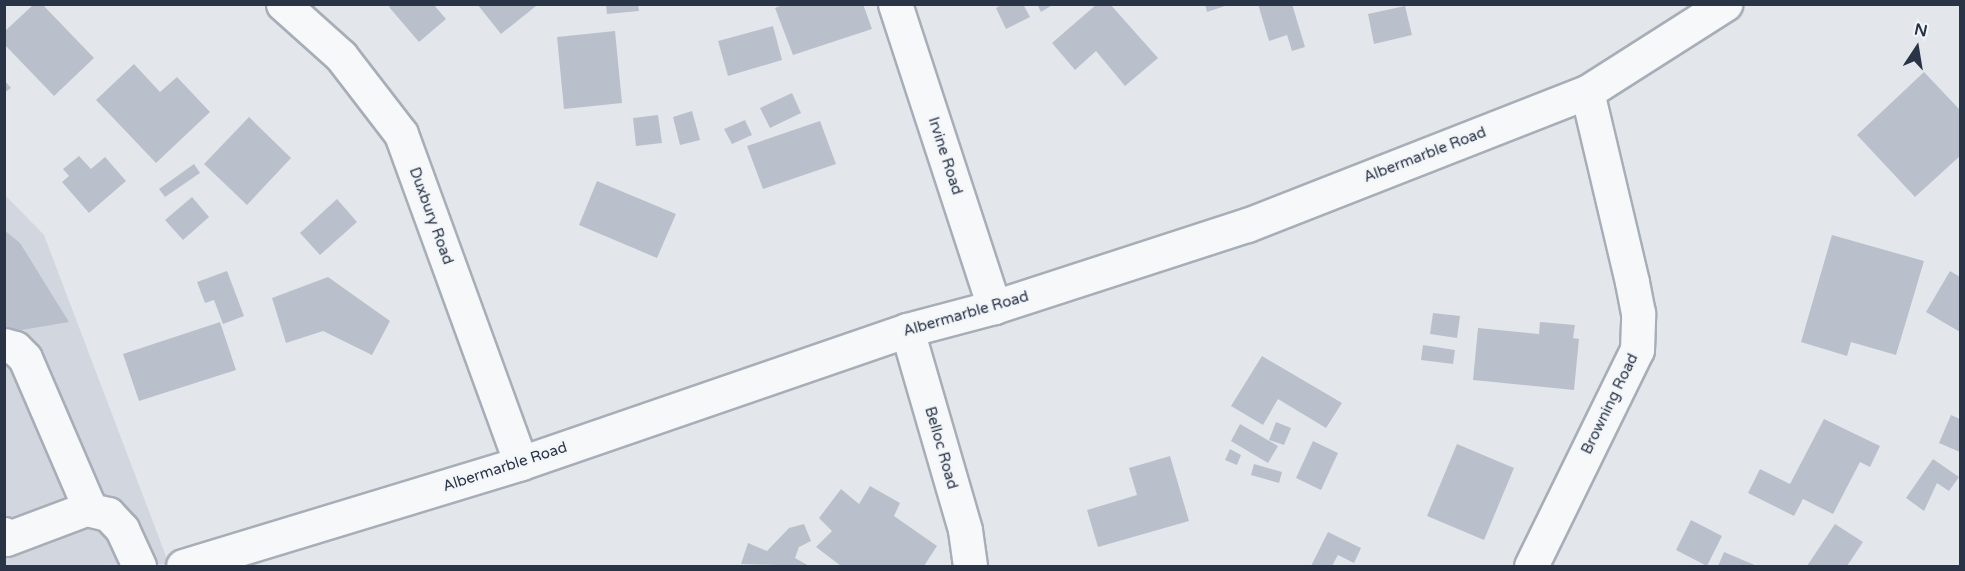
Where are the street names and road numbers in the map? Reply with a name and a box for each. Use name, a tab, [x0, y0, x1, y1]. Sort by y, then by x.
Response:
street label: Irvine Road	[924, 115, 966, 197]
street label: Albermarble Road	[1361, 123, 1489, 187]
street label: Duxbury Road	[405, 165, 457, 267]
street label: Albermarble Road	[901, 287, 1031, 341]
street label: Browning Road	[1578, 351, 1642, 457]
street label: Belloc Road	[921, 405, 961, 491]
street label: Albermarble Road	[441, 438, 569, 496]

